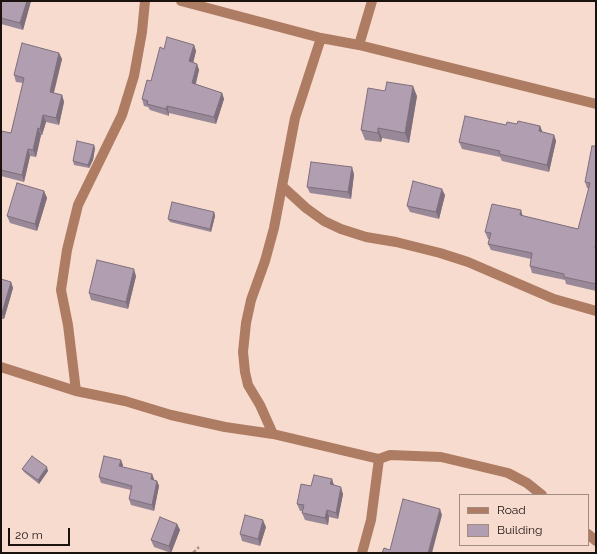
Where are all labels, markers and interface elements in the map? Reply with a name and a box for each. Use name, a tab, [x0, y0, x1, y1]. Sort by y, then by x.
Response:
legend	[459, 494, 589, 546]
text: Road	[497, 503, 526, 517]
scale bar	[10, 520, 72, 546]
text: Building	[497, 523, 543, 537]
text: 20 m	[15, 528, 43, 542]

